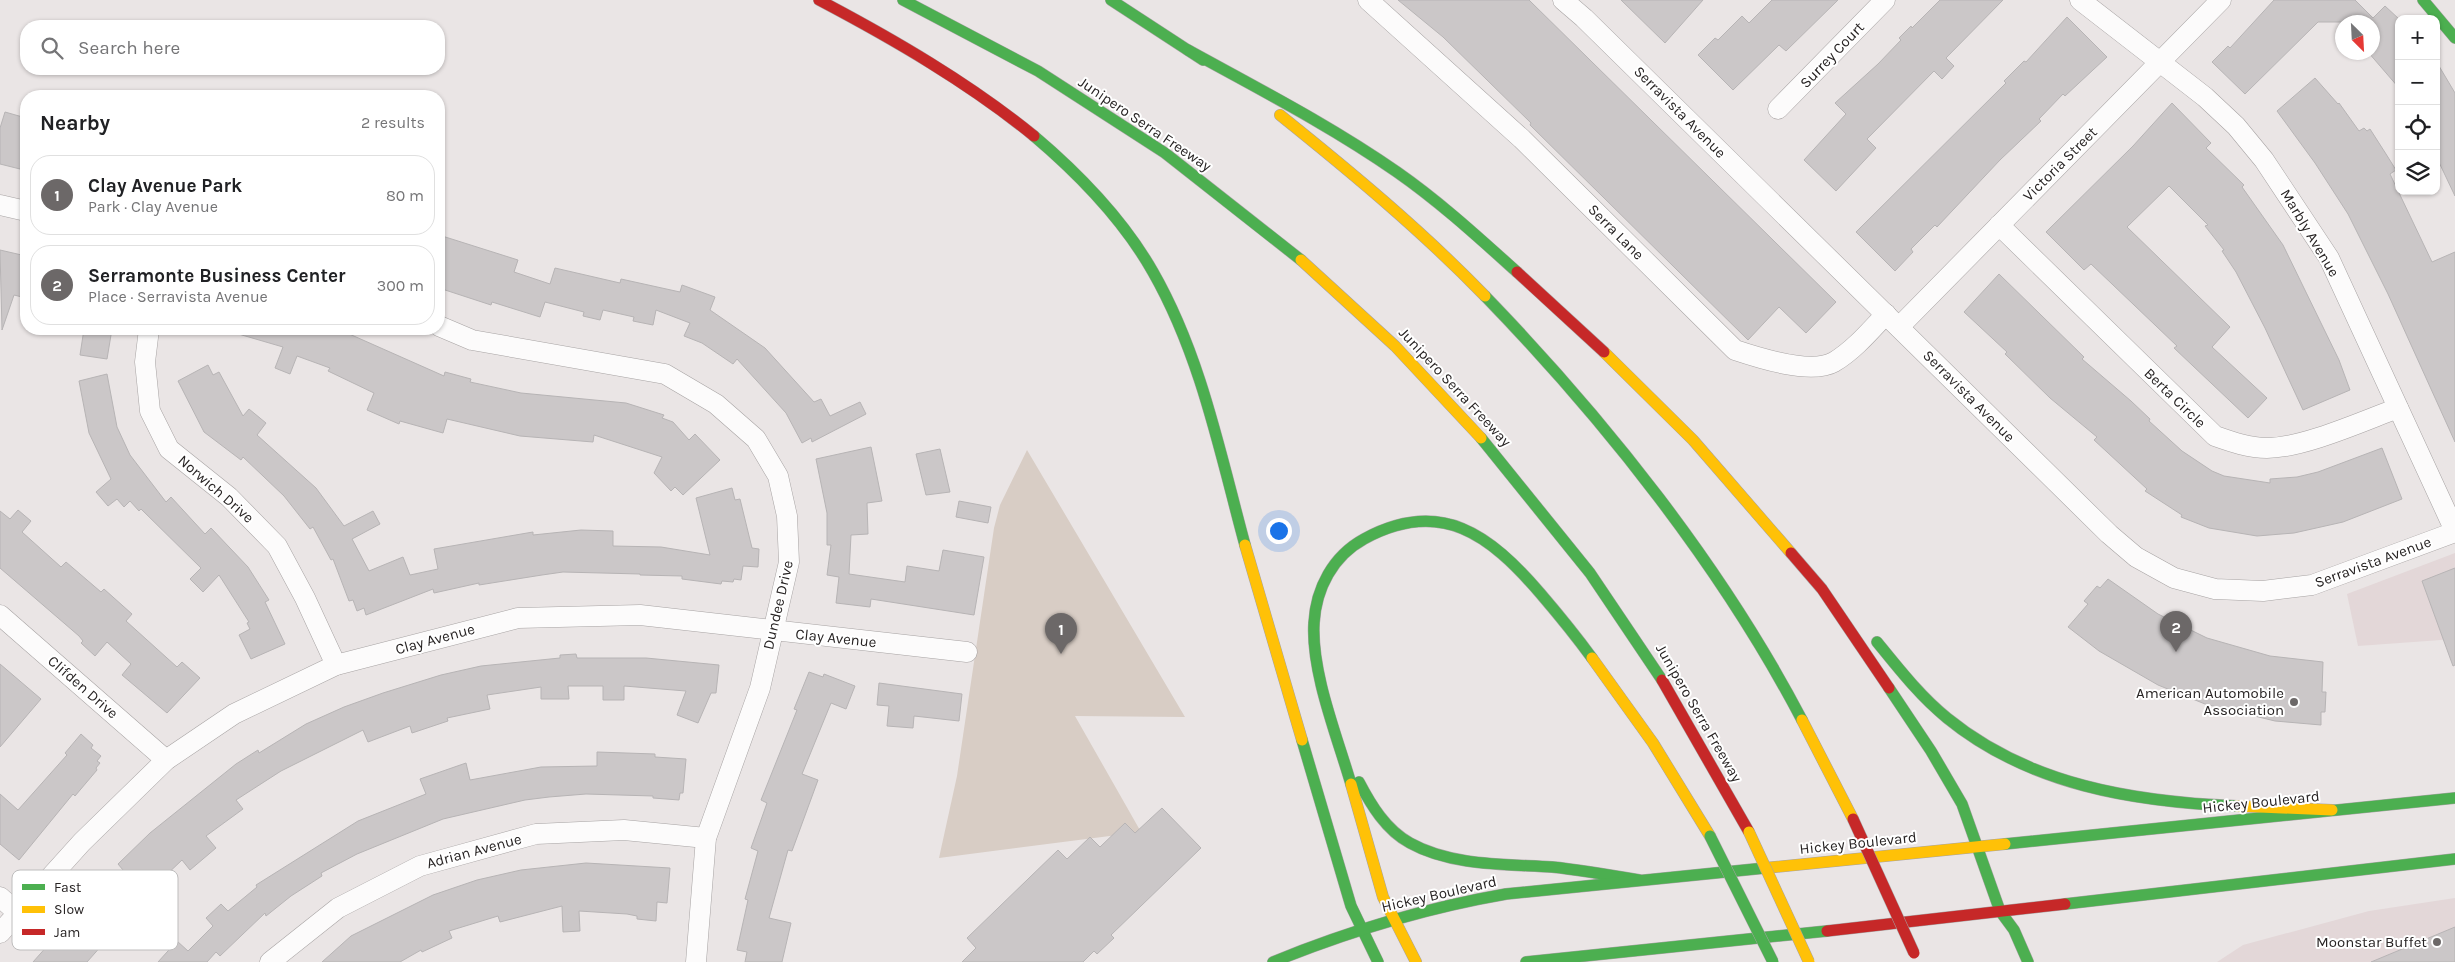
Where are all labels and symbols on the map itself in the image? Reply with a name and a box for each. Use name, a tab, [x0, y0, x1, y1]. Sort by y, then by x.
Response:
north arrow	[2335, 15, 2380, 60]
street label: Surrey Court	[1796, 18, 1868, 92]
street label: Serravista Avenue	[1630, 62, 1730, 162]
street label: Junipero Serra Freeway	[1075, 73, 1215, 175]
street label: Victoria Street	[2019, 123, 2101, 205]
street label: Marbly Avenue	[2277, 186, 2343, 280]
street label: Serra Lane	[1584, 200, 1648, 264]
street label: Junipero Serra Freeway	[1395, 324, 1515, 450]
street label: Serravista Avenue	[1919, 346, 2019, 446]
street label: Berta Circle	[2140, 364, 2210, 432]
street label: Norwich Drive	[174, 451, 258, 527]
your location	[1266, 518, 1292, 544]
street label: Serravista Avenue	[2312, 533, 2434, 591]
street label: Dundee Drive	[759, 559, 797, 651]
pin: 2	[2160, 611, 2192, 652]
pin: 1	[1045, 613, 1077, 654]
street label: Clay Avenue	[393, 620, 477, 658]
street label: Clay Avenue	[795, 625, 877, 651]
street label: Junipero Serra Freeway	[1652, 641, 1746, 785]
street label: Clifden Drive	[44, 652, 122, 722]
place label: American Automobile Association	[2136, 684, 2284, 719]
marker: American Automobile Association	[2288, 696, 2300, 708]
street label: Hickey Boulevard	[2202, 787, 2320, 817]
street label: Hickey Boulevard	[1799, 828, 1917, 858]
street label: Adrian Avenue	[425, 830, 523, 872]
legend	[12, 870, 178, 950]
street label: Hickey Boulevard	[1380, 872, 1498, 916]
text: Fast	[54, 879, 81, 896]
text: Slow	[54, 901, 84, 918]
text: Jam	[54, 924, 80, 941]
place label: Moonstar Buffet	[2316, 933, 2427, 951]
marker: Moonstar Buffet	[2431, 936, 2443, 948]

